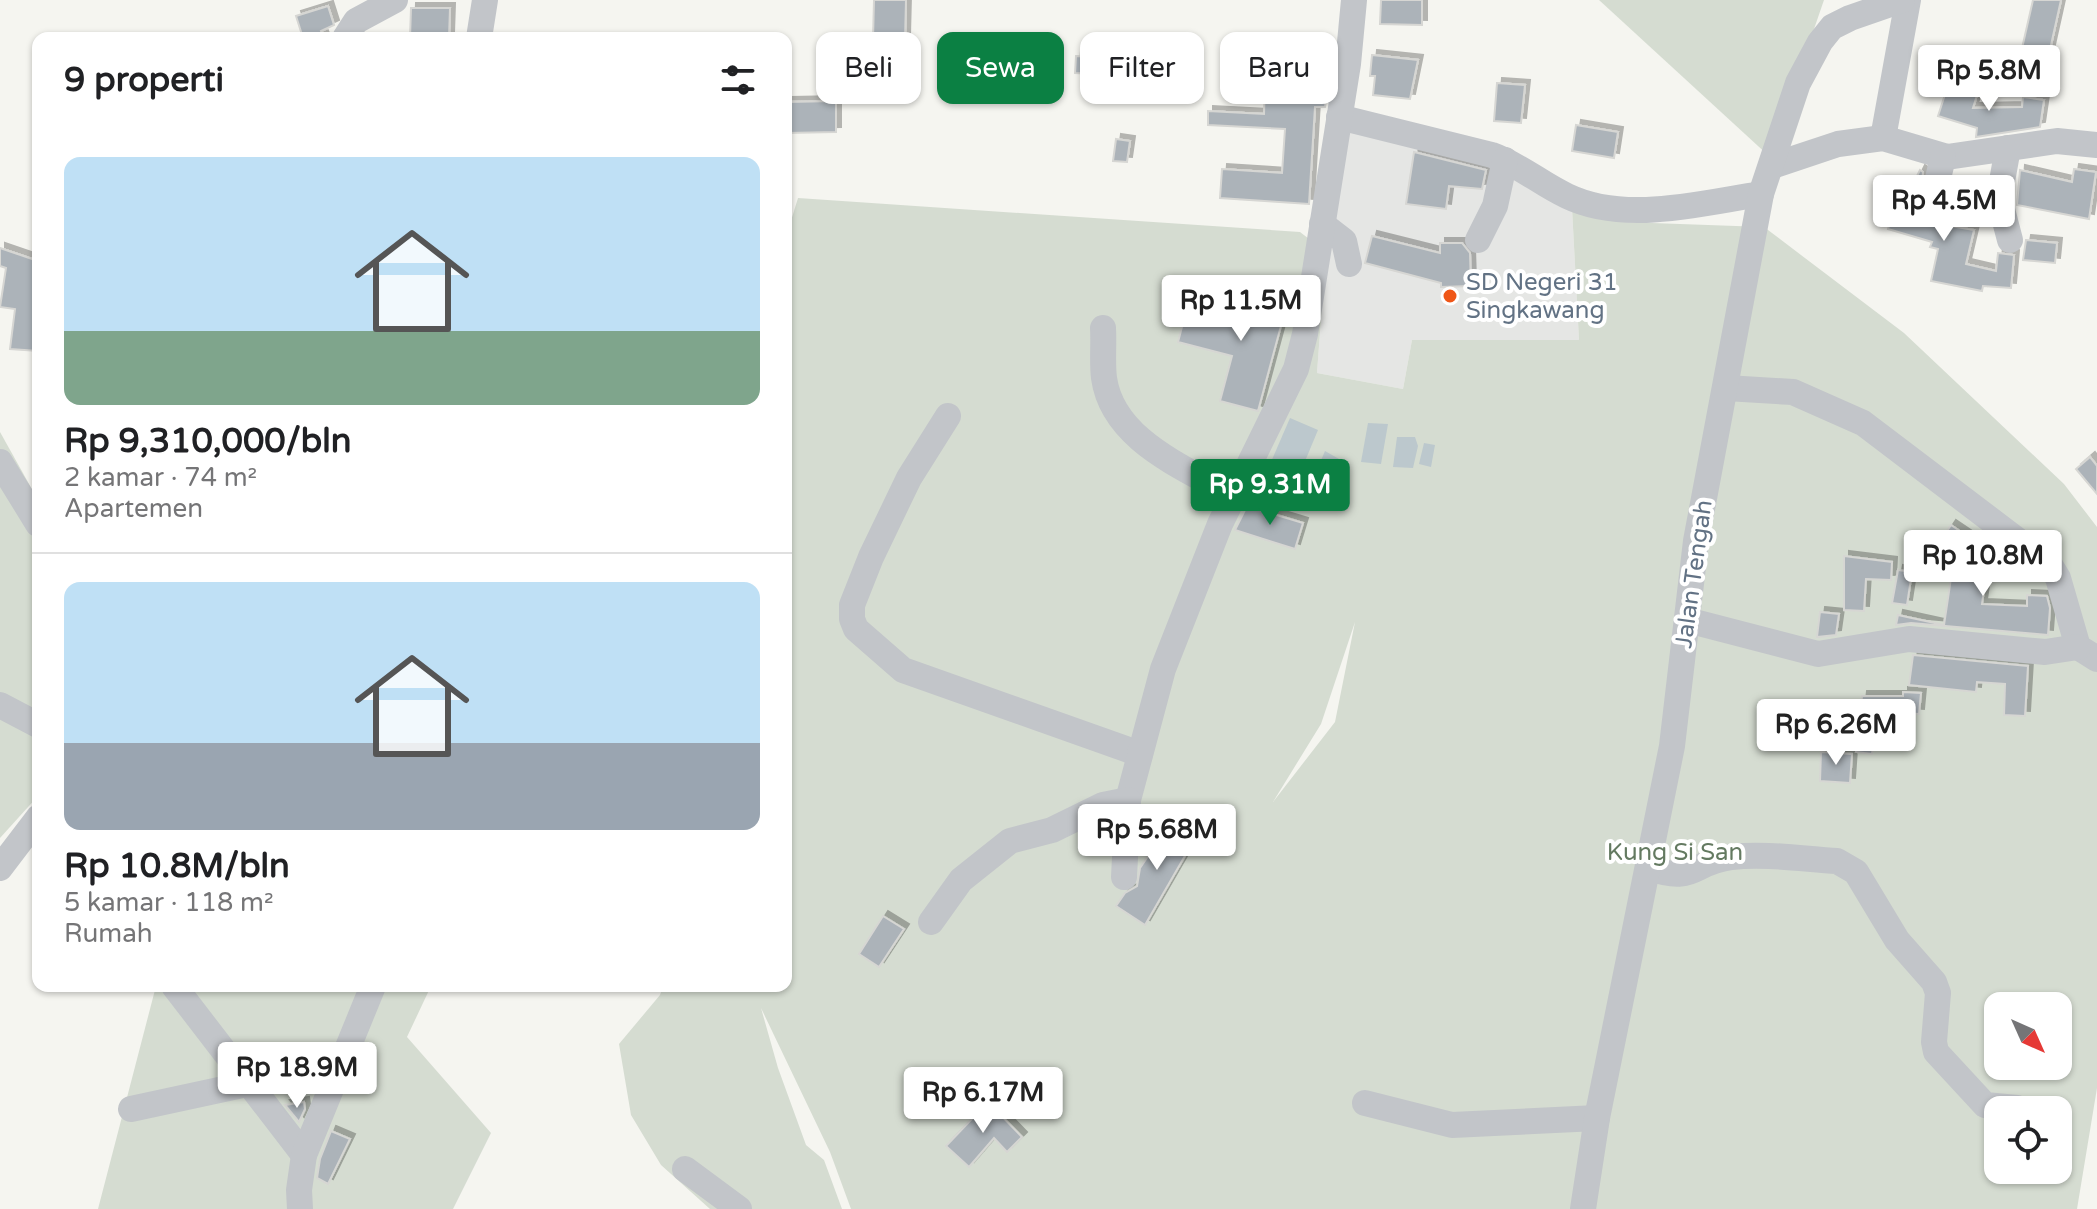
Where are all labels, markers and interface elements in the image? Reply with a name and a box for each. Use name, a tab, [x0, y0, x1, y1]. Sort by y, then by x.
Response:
chip: Beli	[816, 32, 921, 104]
chip: Sewa	[937, 32, 1064, 104]
chip: Filter	[1080, 32, 1204, 104]
chip: Baru	[1220, 32, 1338, 104]
pin: Rp 5.8M	[1915, 45, 2063, 113]
text: Rp 5.8M	[1936, 55, 2042, 86]
icon: filters	[716, 58, 760, 102]
text: 9 properti	[64, 60, 224, 101]
pin: Rp 4.5M	[1870, 175, 2018, 243]
text: Rp 4.5M	[1891, 185, 1997, 216]
icon: home	[340, 209, 484, 353]
place label: SD Negeri 31 Singkawang	[1466, 268, 1618, 325]
pin: Rp 11.5M	[1158, 275, 1324, 343]
text: Rp 11.5M	[1180, 285, 1302, 316]
marker: SD Negeri 31 Singkawang	[1441, 287, 1459, 305]
text: Rp 9,310,000/bln	[64, 421, 351, 462]
pin: Rp 9.31M	[1187, 459, 1353, 527]
text: 2 kamar · 74 m²	[64, 462, 257, 493]
text: Rp 9.31M	[1209, 469, 1331, 500]
text: Apartemen	[64, 493, 203, 524]
street label: Jalan Tengah	[1669, 498, 1719, 650]
pin: Rp 10.8M	[1900, 530, 2066, 598]
text: Rp 10.8M	[1922, 540, 2044, 571]
icon: home	[340, 634, 484, 778]
pin: Rp 6.26M	[1753, 699, 1919, 767]
text: Rp 6.26M	[1775, 709, 1897, 740]
pin: Rp 5.68M	[1074, 804, 1240, 872]
text: Rp 5.68M	[1096, 814, 1218, 845]
park label: Kung Si San	[1607, 838, 1743, 867]
text: Rp 10.8M/bln	[64, 846, 290, 887]
text: 5 kamar · 118 m²	[64, 887, 274, 918]
text: Rumah	[64, 918, 153, 949]
north arrow	[1984, 992, 2072, 1080]
map controls	[1984, 992, 2072, 1184]
pin: Rp 18.9M	[214, 1042, 380, 1110]
text: Rp 18.9M	[236, 1052, 358, 1083]
pin: Rp 6.17M	[900, 1067, 1066, 1135]
text: Rp 6.17M	[922, 1077, 1044, 1108]
button: locate	[1984, 1096, 2072, 1184]

